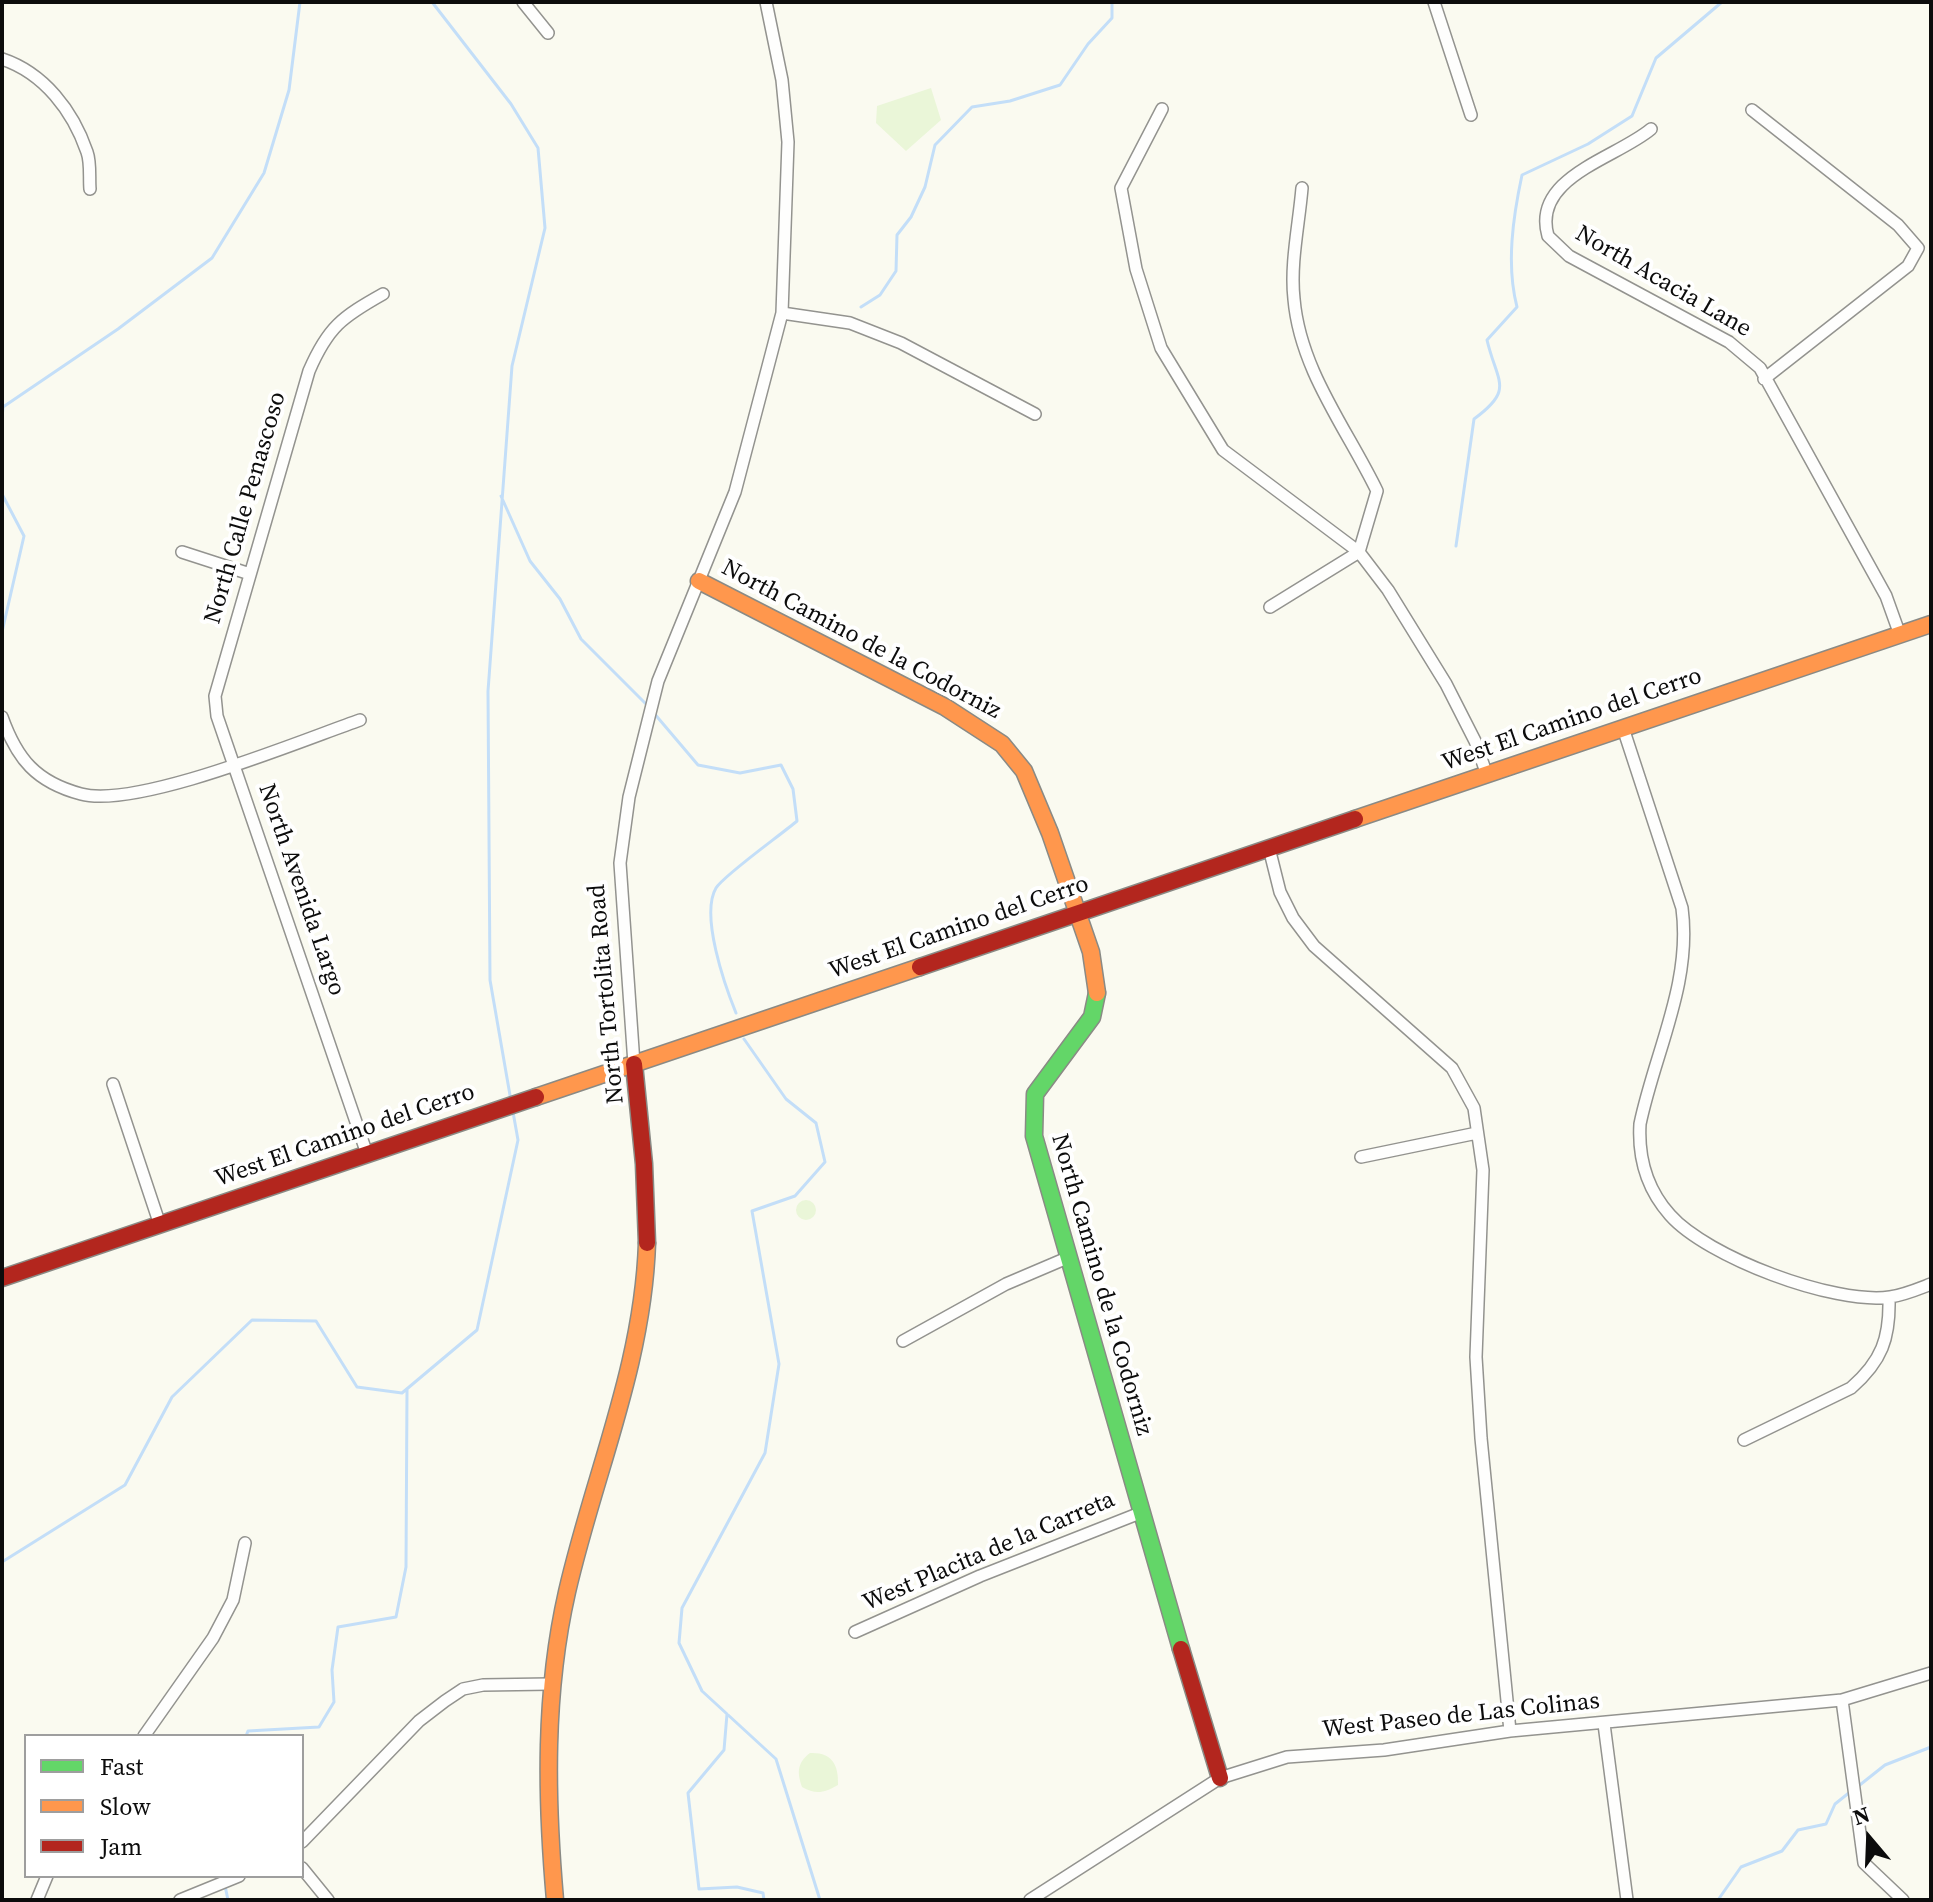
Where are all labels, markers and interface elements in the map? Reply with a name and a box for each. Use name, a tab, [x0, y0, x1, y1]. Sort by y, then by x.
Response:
street label: North Acacia Lane	[1570, 220, 1756, 344]
street label: North Calle Penascoso	[199, 389, 293, 627]
street label: North Camino de la Codorniz	[716, 554, 1006, 726]
street label: West El Camino del Cerro	[1438, 662, 1706, 778]
street label: North Avenida Largo	[251, 780, 351, 1000]
street label: West El Camino del Cerro	[825, 870, 1093, 986]
street label: North Tortolita Road	[583, 883, 631, 1105]
street label: West El Camino del Cerro	[211, 1078, 479, 1194]
street label: North Camino de la Codorniz	[1044, 1131, 1158, 1439]
street label: West Placita de la Carreta	[859, 1486, 1119, 1618]
street label: West Paseo de Las Colinas	[1321, 1687, 1601, 1745]
legend	[24, 1734, 304, 1878]
text: Fast	[100, 1750, 143, 1783]
text: Slow	[100, 1790, 151, 1823]
north arrow	[1829, 1798, 1909, 1878]
text: N	[1849, 1799, 1874, 1832]
text: Jam	[100, 1830, 142, 1863]

